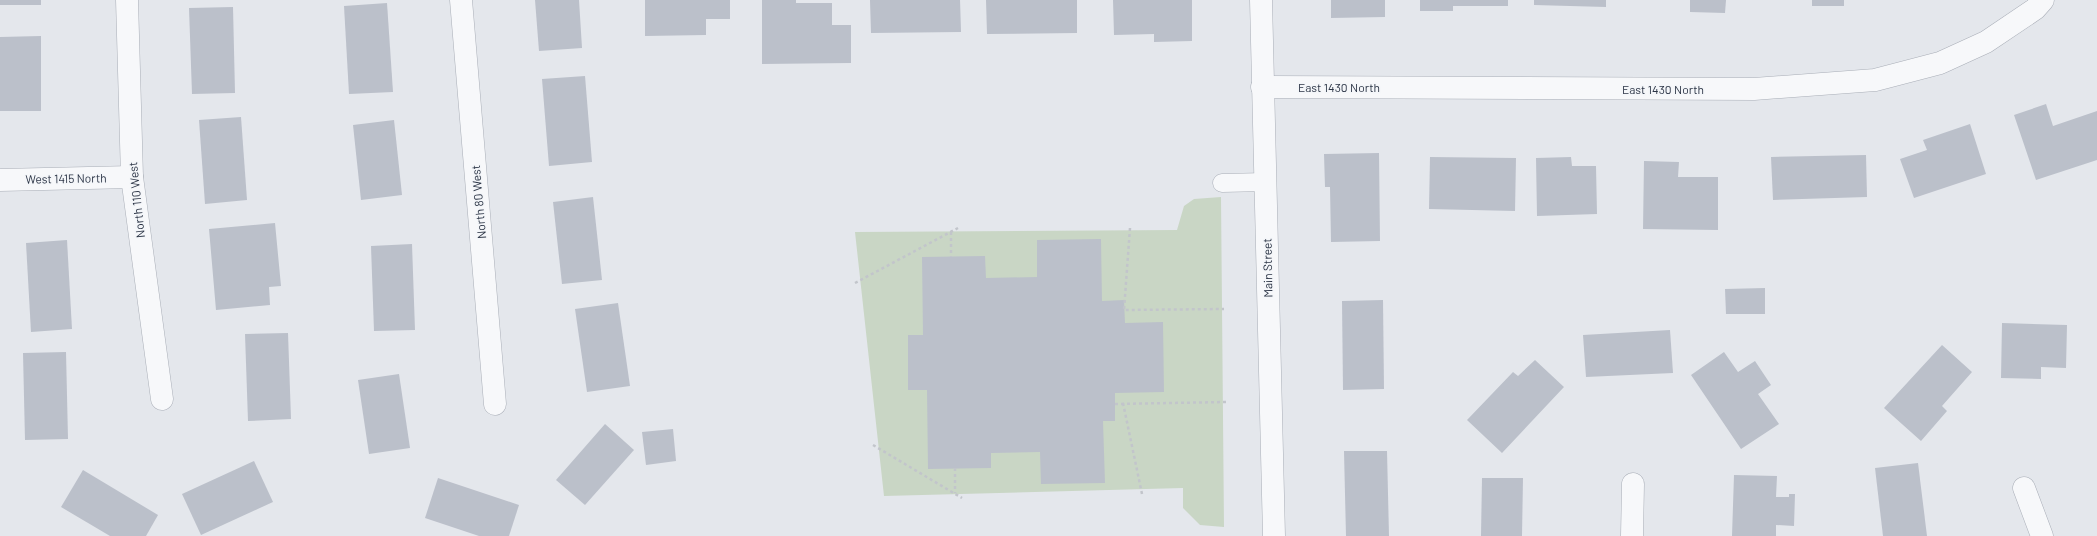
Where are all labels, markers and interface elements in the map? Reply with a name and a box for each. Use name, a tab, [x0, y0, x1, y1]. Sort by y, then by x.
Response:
street label: East 1430 North	[1298, 80, 1380, 94]
street label: East 1430 North	[1622, 82, 1704, 96]
street label: North 110 West	[125, 161, 147, 239]
street label: North 80 West	[468, 164, 488, 240]
street label: West 1415 North	[25, 170, 107, 186]
street label: Main Street	[1259, 238, 1275, 298]

